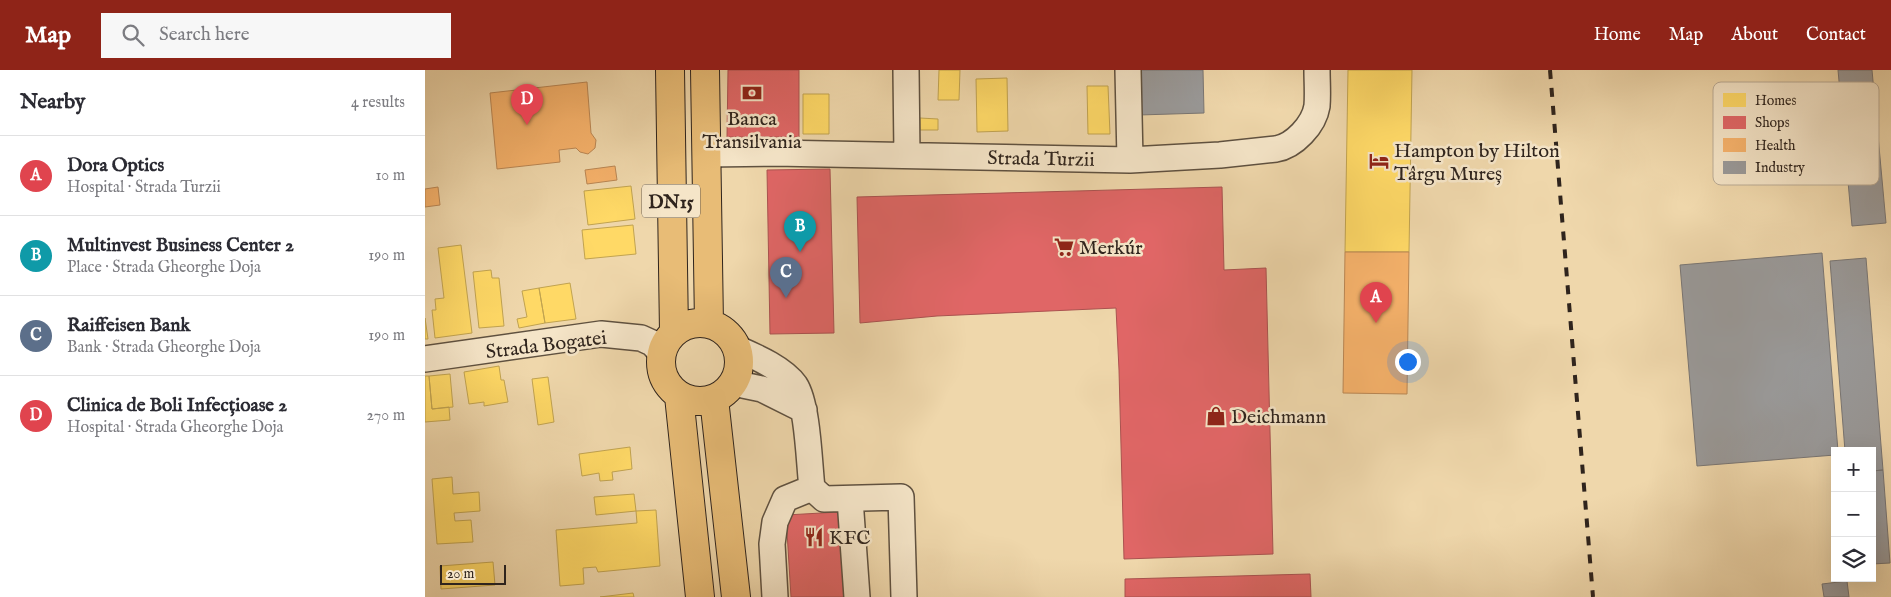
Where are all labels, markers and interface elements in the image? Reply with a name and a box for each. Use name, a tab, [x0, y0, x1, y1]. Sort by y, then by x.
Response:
search box	[101, 13, 451, 58]
text: Map	[25, 20, 71, 51]
icon: search	[119, 21, 147, 49]
text: Search here	[159, 23, 250, 47]
text: Home	[1594, 24, 1641, 47]
text: Map	[1669, 24, 1703, 47]
text: About	[1731, 24, 1778, 47]
text: Contact	[1806, 24, 1866, 47]
bank icon: Banca Transilvania	[741, 82, 763, 104]
legend	[1713, 82, 1879, 185]
pin: D	[511, 84, 543, 125]
text: Nearby	[20, 89, 85, 116]
text: Homes	[1755, 92, 1797, 110]
text: 4 results	[351, 93, 405, 113]
place label: Banca Transilvania	[702, 107, 802, 155]
text: Shops	[1755, 114, 1790, 132]
text: Health	[1755, 137, 1796, 155]
place label: Hampton by Hilton Târgu Mureș	[1394, 139, 1560, 187]
street label: Strada Turzii	[987, 146, 1095, 173]
hotel icon: Hampton by Hilton Târgu Mureș	[1368, 150, 1390, 172]
text: Dora Optics	[67, 154, 164, 178]
text: Industry	[1755, 159, 1805, 177]
text: A	[31, 166, 41, 186]
text: 10 m	[375, 166, 405, 186]
text: Hospital · Strada Turzii	[67, 178, 221, 198]
road number: DN15	[642, 184, 700, 218]
pin: B	[784, 211, 816, 252]
text: Multinvest Business Center 2	[67, 234, 294, 258]
supermarket icon: Merkúr	[1053, 236, 1075, 258]
place label: Merkúr	[1079, 236, 1143, 261]
text: B	[31, 246, 41, 266]
text: 190 m	[368, 246, 405, 266]
pin: C	[770, 257, 802, 298]
text: Place · Strada Gheorghe Doja	[67, 258, 261, 278]
pin: A	[1360, 282, 1392, 323]
text: Raiffeisen Bank	[67, 314, 191, 338]
text: C	[30, 326, 42, 346]
text: 190 m	[368, 326, 405, 346]
street label: Strada Bogatei	[484, 326, 608, 365]
text: Bank · Strada Gheorghe Doja	[67, 338, 261, 358]
your location	[1395, 349, 1421, 375]
text: Clinica de Boli Infecțioase 2	[67, 394, 287, 418]
shop icon: Deichmann	[1205, 405, 1227, 427]
place label: Deichmann	[1231, 405, 1326, 430]
text: D	[30, 406, 42, 426]
text: 270 m	[366, 406, 405, 426]
text: Hospital · Strada Gheorghe Doja	[67, 418, 283, 438]
map controls	[1831, 447, 1876, 582]
button: +	[1831, 447, 1876, 492]
button: −	[1831, 492, 1876, 537]
restaurant icon: KFC	[803, 526, 825, 548]
place label: KFC	[829, 526, 870, 551]
button: layers	[1831, 537, 1876, 582]
scale bar	[440, 562, 506, 585]
text: 20 m	[447, 565, 474, 583]

